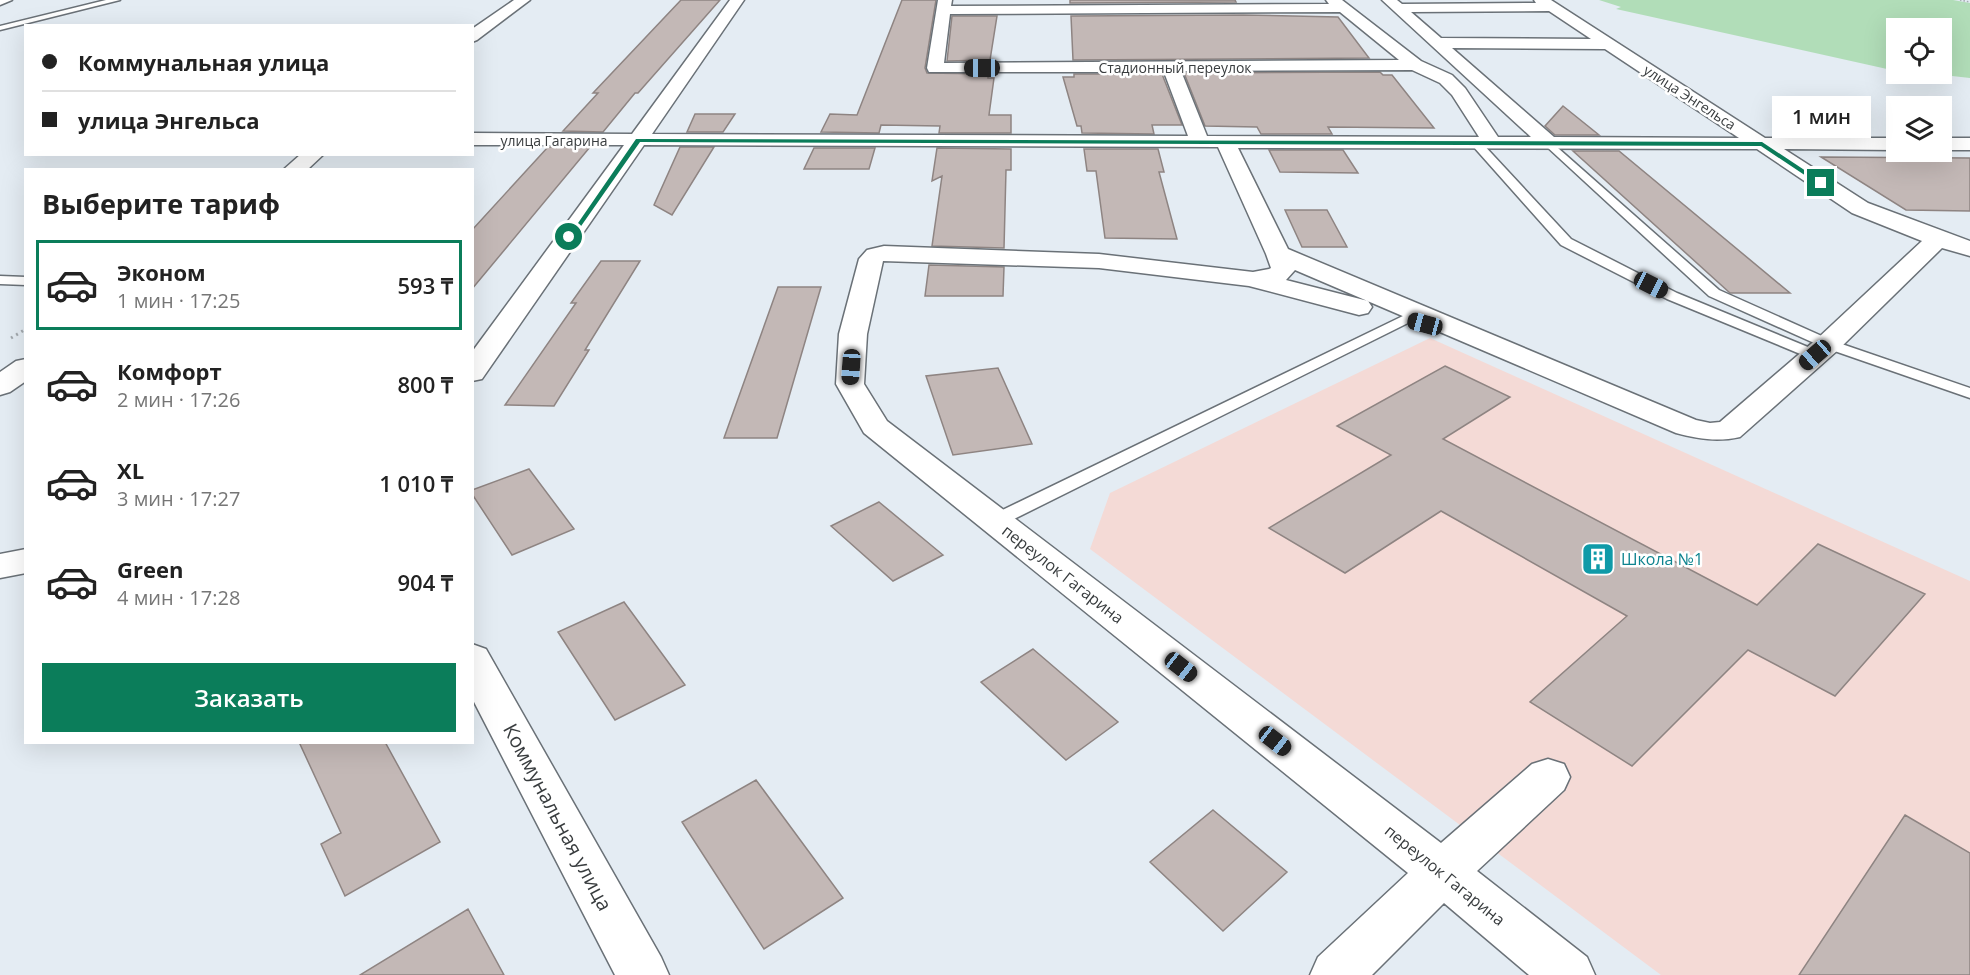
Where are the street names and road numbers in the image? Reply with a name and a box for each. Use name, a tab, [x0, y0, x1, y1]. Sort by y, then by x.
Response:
street label: Стадионный переулок	[1098, 58, 1252, 77]
street label: улица Энгельса	[1640, 60, 1740, 134]
street label: улица Гагарина	[500, 131, 608, 150]
street label: переулок Гагарина	[998, 520, 1128, 628]
street label: Коммунальная улица	[497, 719, 619, 915]
street label: переулок Гагарина	[1380, 820, 1510, 930]

